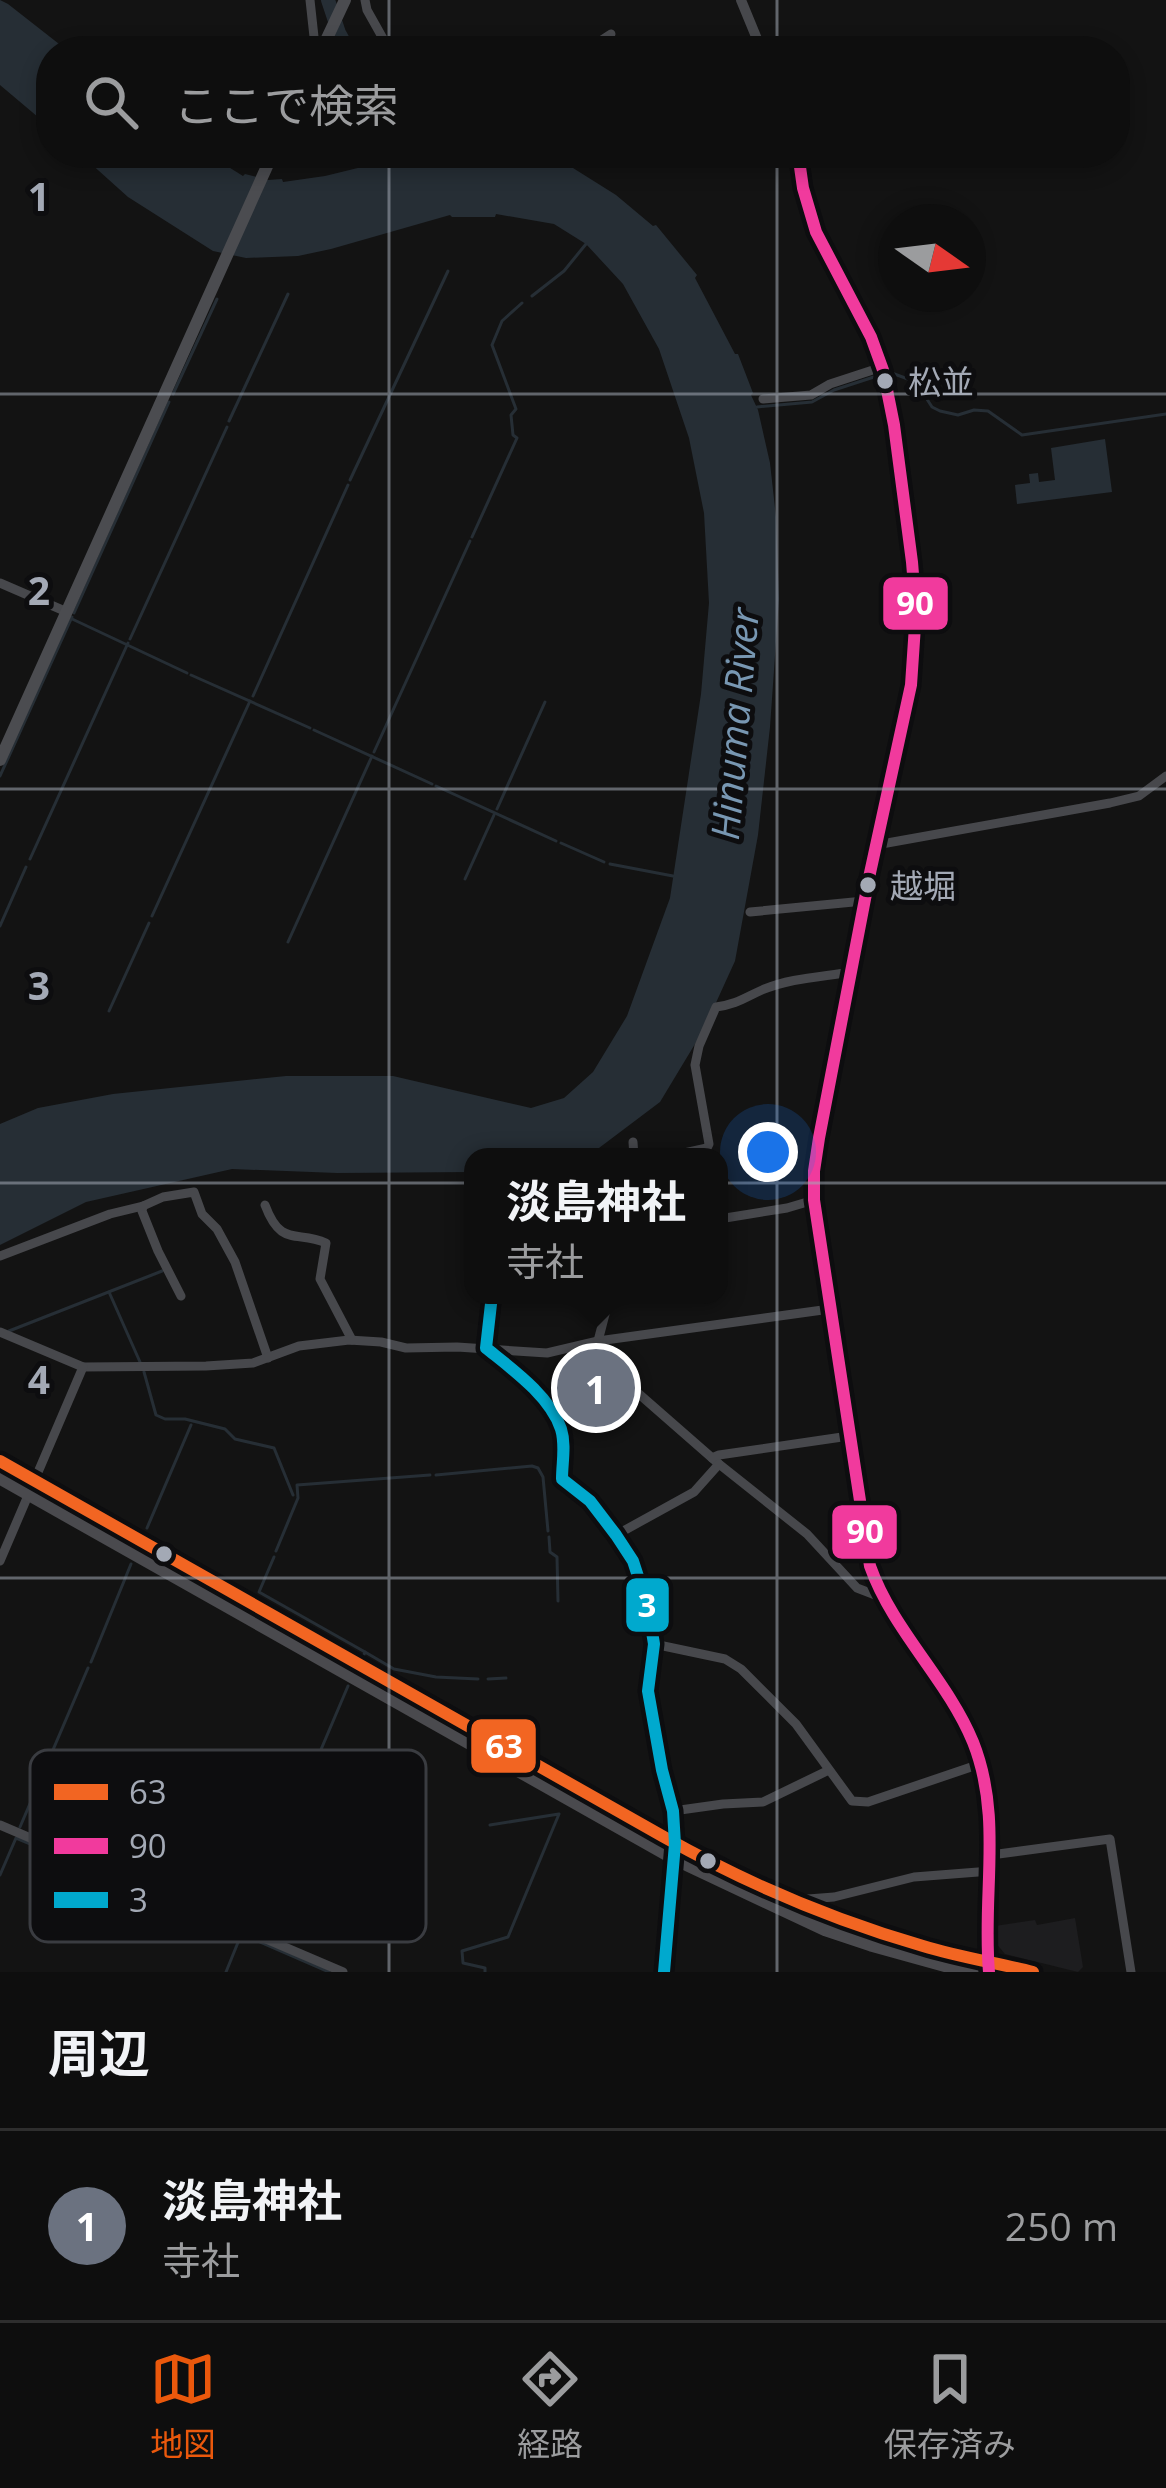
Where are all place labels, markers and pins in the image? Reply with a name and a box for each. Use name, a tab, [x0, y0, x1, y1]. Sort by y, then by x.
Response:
place label: 松並	[908, 359, 974, 404]
marker: 松並	[874, 370, 896, 392]
place label: 越堀	[890, 863, 956, 908]
marker: 越堀	[857, 874, 879, 896]
pin: 1	[557, 1343, 635, 1433]
unlabelled marker	[153, 1543, 175, 1565]
unlabelled marker	[697, 1850, 719, 1872]

